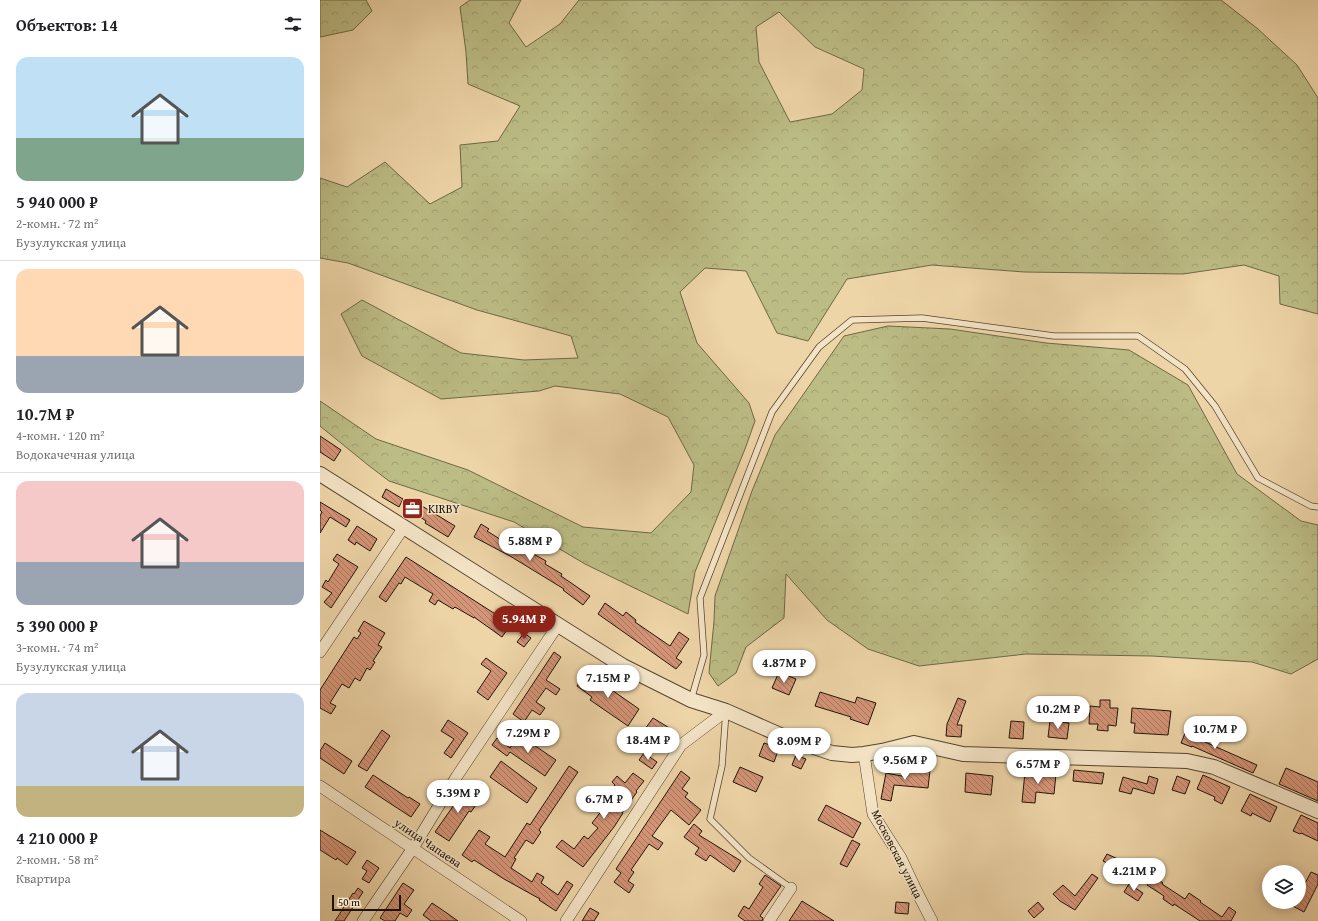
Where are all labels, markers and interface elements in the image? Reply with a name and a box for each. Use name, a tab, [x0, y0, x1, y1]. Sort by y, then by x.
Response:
text: Объектов: 14	[16, 12, 118, 37]
icon: filters	[282, 13, 304, 35]
icon: home	[124, 83, 196, 155]
text: 5 940 000 ₽	[16, 189, 98, 214]
text: 2-комн. · 72 m²	[16, 214, 98, 233]
text: Бузулукская улица	[16, 233, 126, 252]
icon: home	[124, 295, 196, 367]
text: 10.7M ₽	[16, 401, 74, 426]
text: 4-комн. · 120 m²	[16, 426, 105, 445]
text: Водокачечная улица	[16, 445, 135, 464]
office icon: KIRBY	[399, 496, 425, 522]
place label: KIRBY	[428, 500, 460, 517]
icon: home	[124, 507, 196, 579]
pin: 5.88M ₽	[493, 528, 567, 562]
text: 5.88M ₽	[508, 531, 552, 550]
pin: 5.94M ₽	[487, 606, 561, 640]
text: 5.94M ₽	[502, 609, 546, 628]
text: 5 390 000 ₽	[16, 613, 98, 638]
text: 3-комн. · 74 m²	[16, 638, 98, 657]
pin: 4.87M ₽	[747, 650, 821, 684]
text: 4.87M ₽	[762, 653, 806, 672]
text: Бузулукская улица	[16, 657, 126, 676]
pin: 7.15M ₽	[571, 665, 645, 699]
text: 7.15M ₽	[586, 668, 630, 687]
pin: 10.2M ₽	[1021, 696, 1095, 730]
text: 10.2M ₽	[1036, 699, 1080, 718]
pin: 10.7M ₽	[1178, 716, 1252, 750]
icon: home	[124, 719, 196, 791]
text: 10.7M ₽	[1193, 719, 1237, 738]
pin: 7.29M ₽	[491, 720, 565, 754]
text: 7.29M ₽	[506, 723, 550, 742]
pin: 18.4M ₽	[611, 727, 685, 761]
pin: 8.09M ₽	[762, 728, 836, 762]
text: 18.4M ₽	[626, 730, 670, 749]
text: 8.09M ₽	[777, 731, 821, 750]
pin: 9.56M ₽	[868, 747, 942, 781]
text: 9.56M ₽	[883, 750, 927, 769]
pin: 6.57M ₽	[1001, 751, 1075, 785]
text: 6.57M ₽	[1016, 754, 1060, 773]
pin: 5.39M ₽	[421, 780, 495, 814]
text: 5.39M ₽	[436, 783, 480, 802]
pin: 6.7M ₽	[571, 786, 637, 820]
text: 6.7M ₽	[585, 789, 623, 808]
street label: Московская улица	[868, 806, 927, 901]
street label: улица Чапаева	[390, 813, 465, 872]
text: 4 210 000 ₽	[16, 825, 98, 850]
text: 2-комн. · 58 m²	[16, 850, 98, 869]
pin: 4.21M ₽	[1097, 858, 1171, 892]
text: 4.21M ₽	[1112, 861, 1156, 880]
map controls	[1262, 865, 1306, 909]
button: layers	[1262, 865, 1306, 909]
text: Квартира	[16, 869, 71, 888]
scale bar	[332, 893, 401, 912]
text: 50 m	[338, 894, 360, 910]

